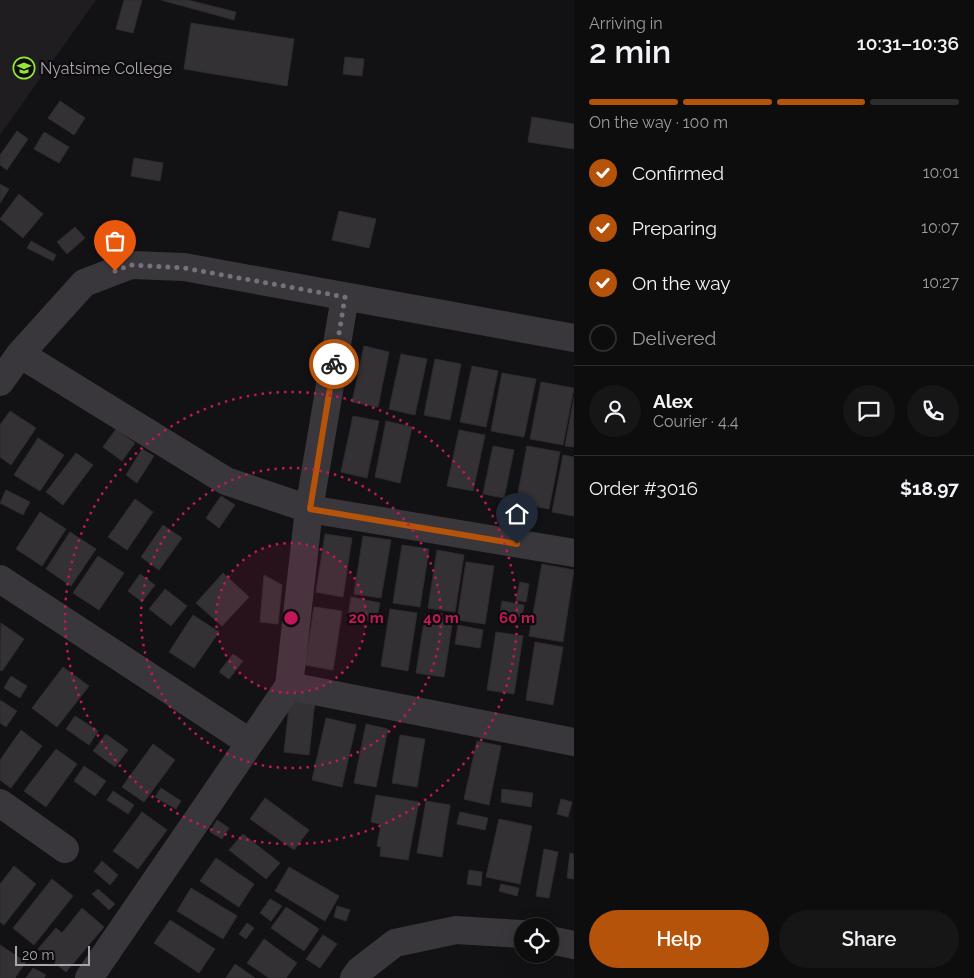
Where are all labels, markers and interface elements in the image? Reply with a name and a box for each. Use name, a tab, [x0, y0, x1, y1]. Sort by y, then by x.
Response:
text: Arriving in	[589, 14, 663, 33]
text: 10:31–10:36	[857, 32, 959, 54]
text: 2 min	[589, 33, 671, 70]
school or university icon: Nyatsime College	[12, 56, 36, 80]
place label: Nyatsime College	[40, 59, 172, 78]
text: On the way · 100 m	[589, 113, 728, 132]
icon: check	[589, 159, 617, 187]
text: Confirmed	[632, 162, 724, 184]
text: 10:01	[923, 163, 959, 182]
icon: check	[589, 214, 617, 242]
text: Preparing	[632, 217, 717, 239]
text: 10:07	[921, 218, 959, 237]
pin	[94, 220, 136, 271]
icon: bag	[101, 227, 129, 255]
icon: check	[589, 269, 617, 297]
text: On the way	[632, 272, 731, 294]
text: 10:27	[922, 273, 959, 292]
text: Delivered	[632, 327, 716, 349]
courier	[309, 339, 359, 389]
icon: bike	[320, 350, 348, 378]
button: person	[589, 385, 641, 437]
button: chat	[843, 385, 895, 437]
button: phone	[907, 385, 959, 437]
text: Alex	[653, 390, 693, 412]
text: Courier · 4.4	[653, 412, 738, 431]
text: Order #3016	[589, 477, 698, 499]
text: $18.97	[900, 477, 959, 499]
pin	[496, 493, 538, 544]
icon: home	[503, 500, 531, 528]
centre of rings	[282, 609, 300, 627]
text: 20 m	[348, 609, 384, 627]
text: 40 m	[423, 609, 459, 627]
text: 60 m	[499, 609, 535, 627]
button: Help	[589, 910, 769, 968]
button: Share	[779, 910, 959, 968]
map controls	[514, 918, 559, 963]
button: locate	[514, 918, 559, 963]
scale bar	[15, 943, 90, 966]
text: 20 m	[22, 947, 54, 963]

